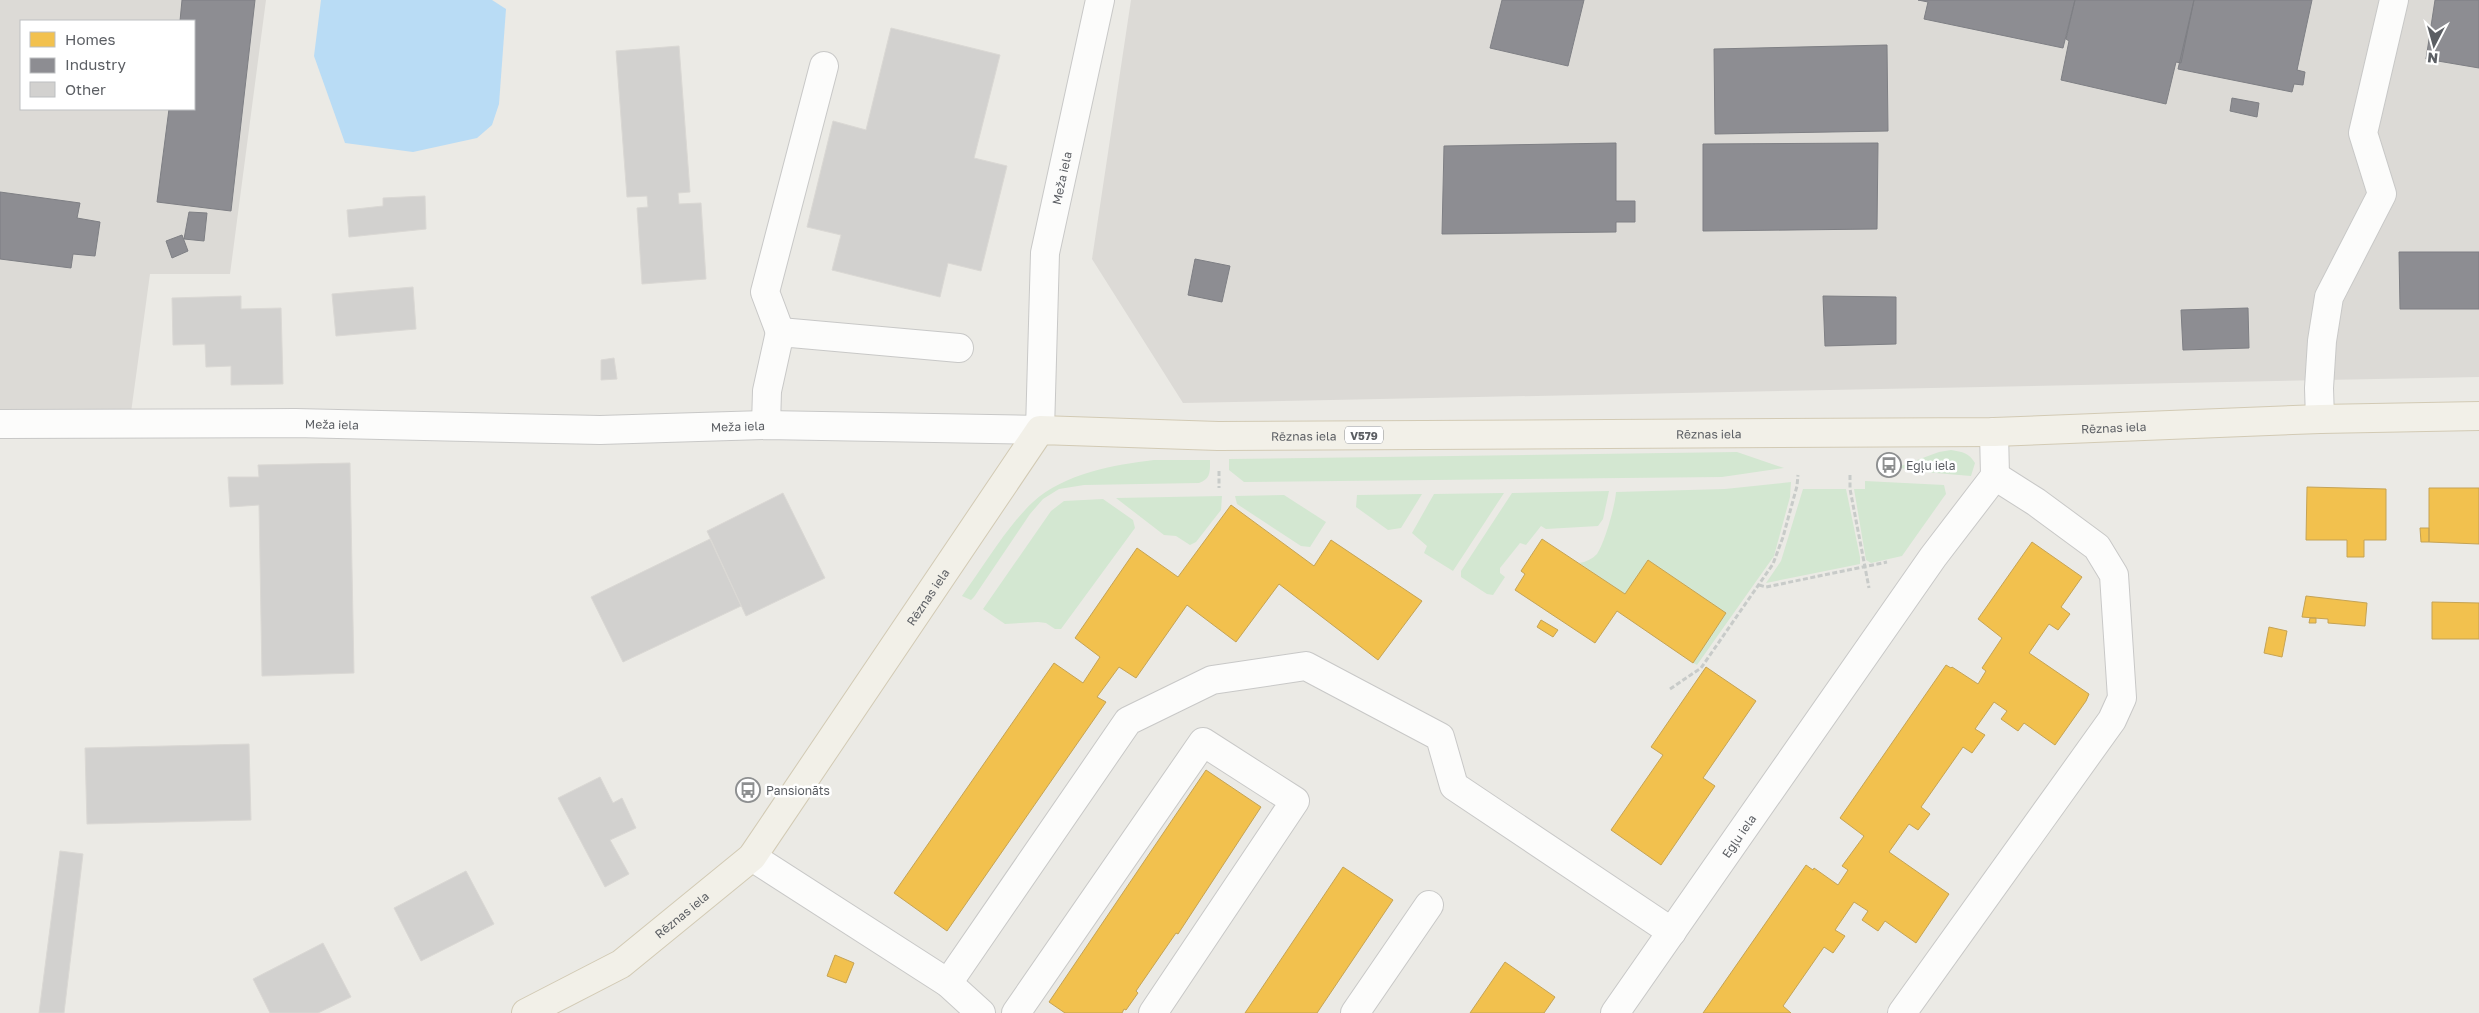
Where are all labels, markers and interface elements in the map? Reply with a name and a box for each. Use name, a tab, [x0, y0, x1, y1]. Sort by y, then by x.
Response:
legend	[20, 20, 195, 110]
north arrow	[2409, 20, 2459, 70]
text: Homes	[65, 30, 115, 48]
text: N	[2426, 49, 2439, 67]
text: Industry	[65, 55, 126, 73]
text: Other	[65, 80, 106, 98]
street label: Meža iela	[1048, 150, 1074, 206]
street label: Meža iela	[305, 416, 359, 432]
street label: Meža iela	[711, 418, 765, 434]
street label: Rēznas iela	[2081, 418, 2147, 436]
road number: V579	[1345, 426, 1383, 444]
street label: Rēznas iela	[1676, 426, 1742, 441]
street label: Rēznas iela	[1271, 428, 1337, 443]
bus stop icon: Egļu iela	[1876, 452, 1902, 478]
place label: Egļu iela	[1906, 458, 1955, 473]
street label: Rēznas iela	[903, 565, 952, 628]
bus stop icon: Pansionāts	[735, 777, 761, 803]
place label: Pansionāts	[766, 783, 830, 798]
street label: Egļu iela	[1718, 811, 1759, 860]
street label: Rēznas iela	[651, 888, 712, 941]

